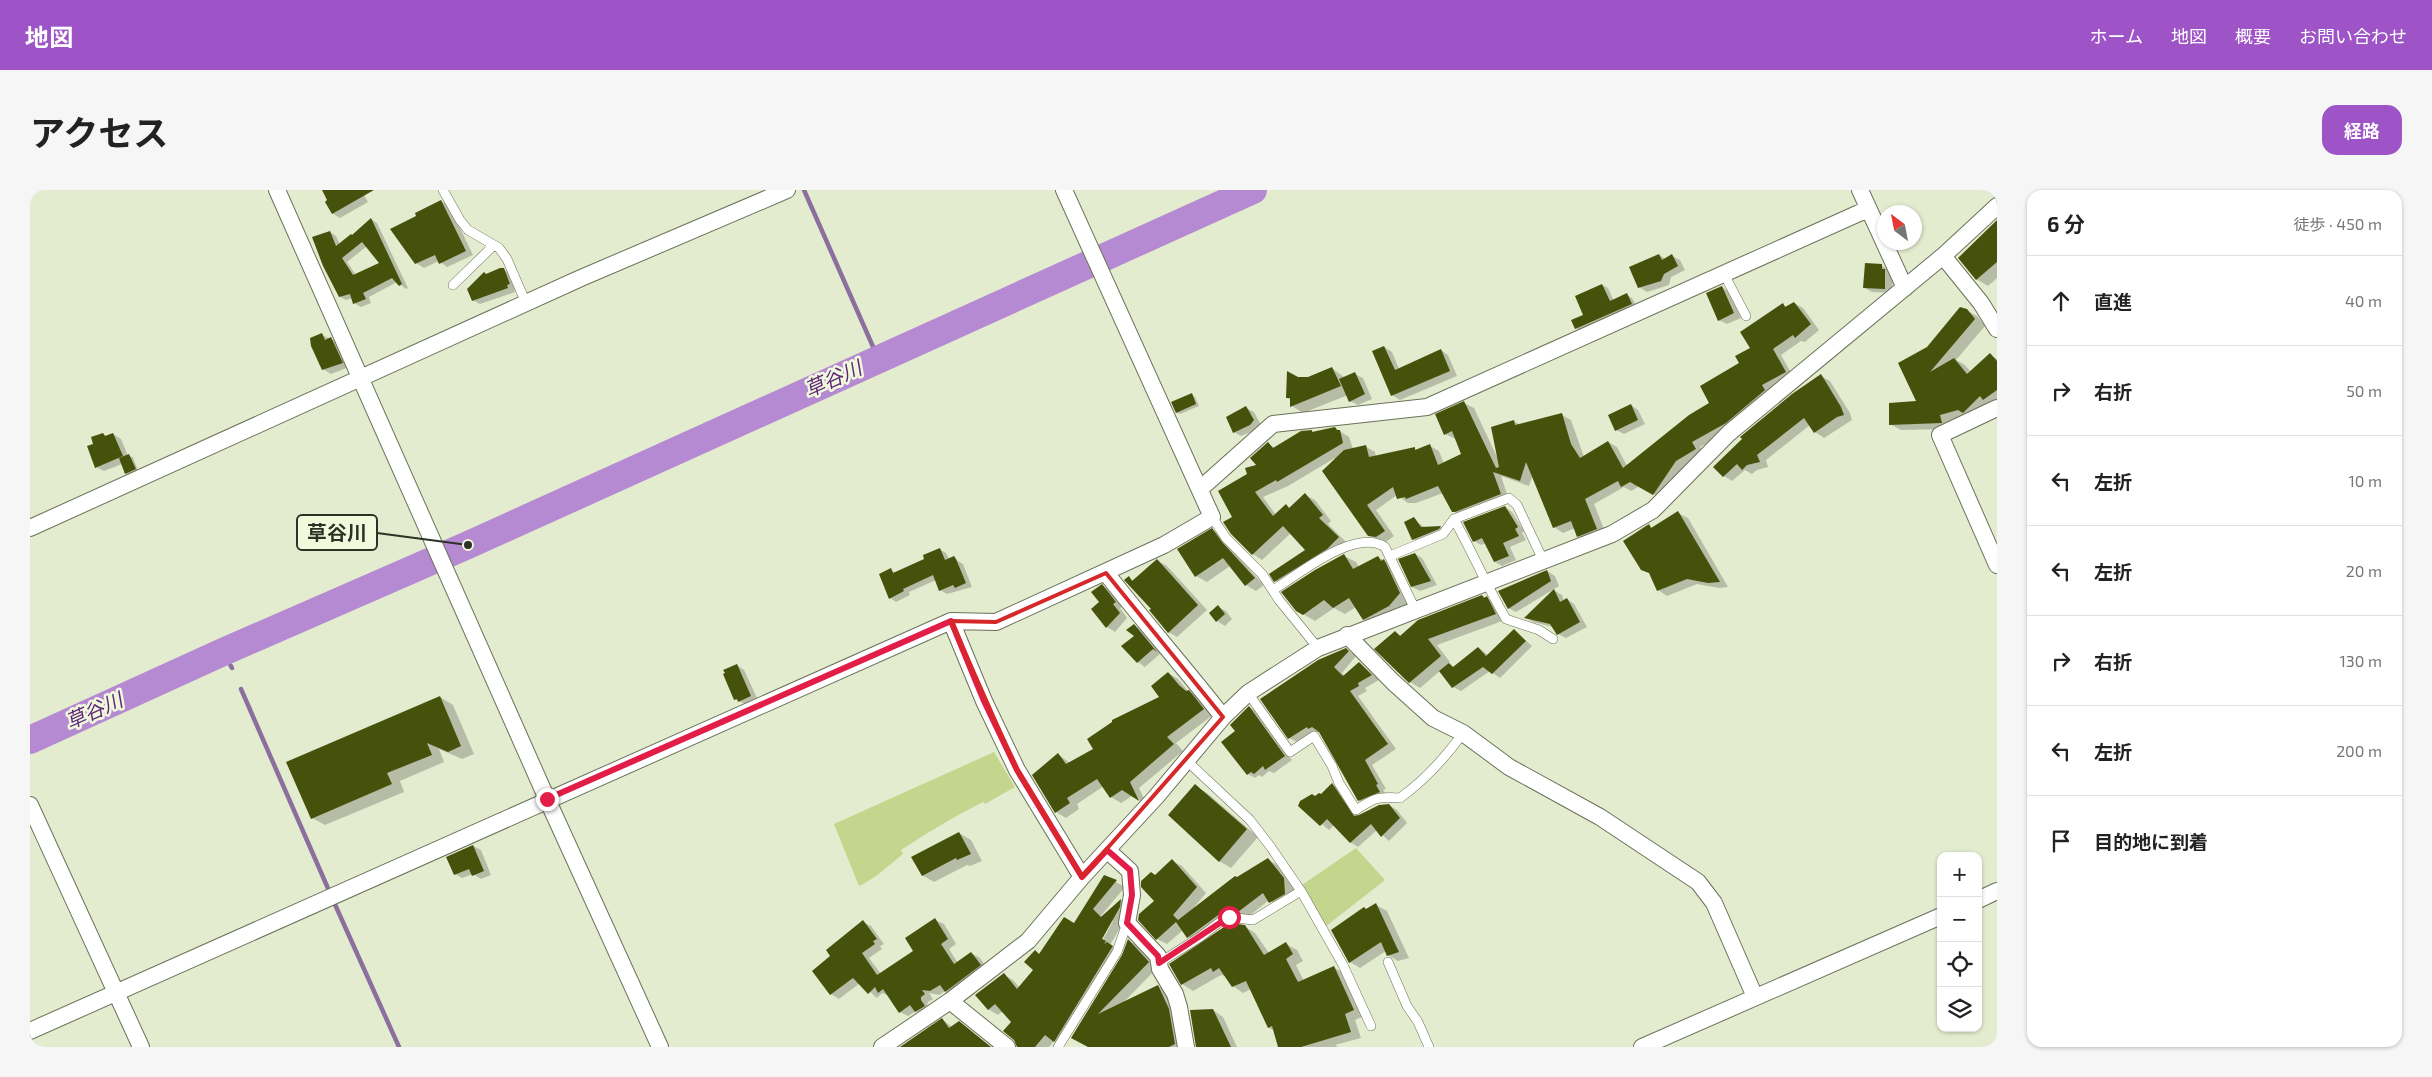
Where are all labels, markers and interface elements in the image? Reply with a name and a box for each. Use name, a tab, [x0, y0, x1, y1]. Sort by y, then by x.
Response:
text: 地図	[25, 22, 73, 51]
text: ホーム	[2090, 25, 2143, 47]
text: 地図	[2171, 25, 2207, 47]
text: 概要	[2235, 25, 2271, 47]
text: お問い合わせ	[2299, 25, 2407, 47]
button: 経路	[2322, 105, 2402, 155]
text: アクセス	[30, 111, 168, 153]
north arrow	[1877, 205, 1922, 250]
text: 6 分	[2047, 211, 2085, 236]
text: 徒歩 · 450 m	[2293, 214, 2382, 233]
icon: ahead	[2047, 287, 2075, 315]
text: 直進	[2094, 290, 2132, 313]
text: 40 m	[2345, 291, 2382, 310]
water label: 草谷川	[800, 354, 867, 401]
icon: right	[2047, 377, 2075, 405]
text: 右折	[2094, 380, 2132, 403]
text: 50 m	[2346, 381, 2382, 400]
icon: left	[2047, 467, 2075, 495]
text: 左折	[2094, 470, 2132, 493]
text: 10 m	[2348, 471, 2382, 490]
callout: 草谷川	[297, 515, 377, 550]
text: 草谷川	[307, 520, 367, 544]
icon: left	[2047, 557, 2075, 585]
text: 左折	[2094, 560, 2132, 583]
text: 20 m	[2346, 561, 2382, 580]
icon: right	[2047, 647, 2075, 675]
text: 右折	[2094, 650, 2132, 673]
text: 130 m	[2340, 651, 2382, 670]
water label: 草谷川	[61, 686, 128, 733]
icon: left	[2047, 737, 2075, 765]
text: 左折	[2094, 740, 2132, 763]
text: 200 m	[2336, 741, 2382, 760]
route end	[536, 788, 559, 811]
icon: arrive	[2047, 827, 2075, 855]
text: 目的地に到着	[2094, 830, 2208, 853]
map controls	[1937, 852, 1982, 1032]
button: +	[1937, 852, 1982, 897]
button: −	[1937, 897, 1982, 942]
route start	[1218, 906, 1241, 929]
button: locate	[1937, 942, 1982, 987]
button: layers	[1937, 987, 1982, 1032]

